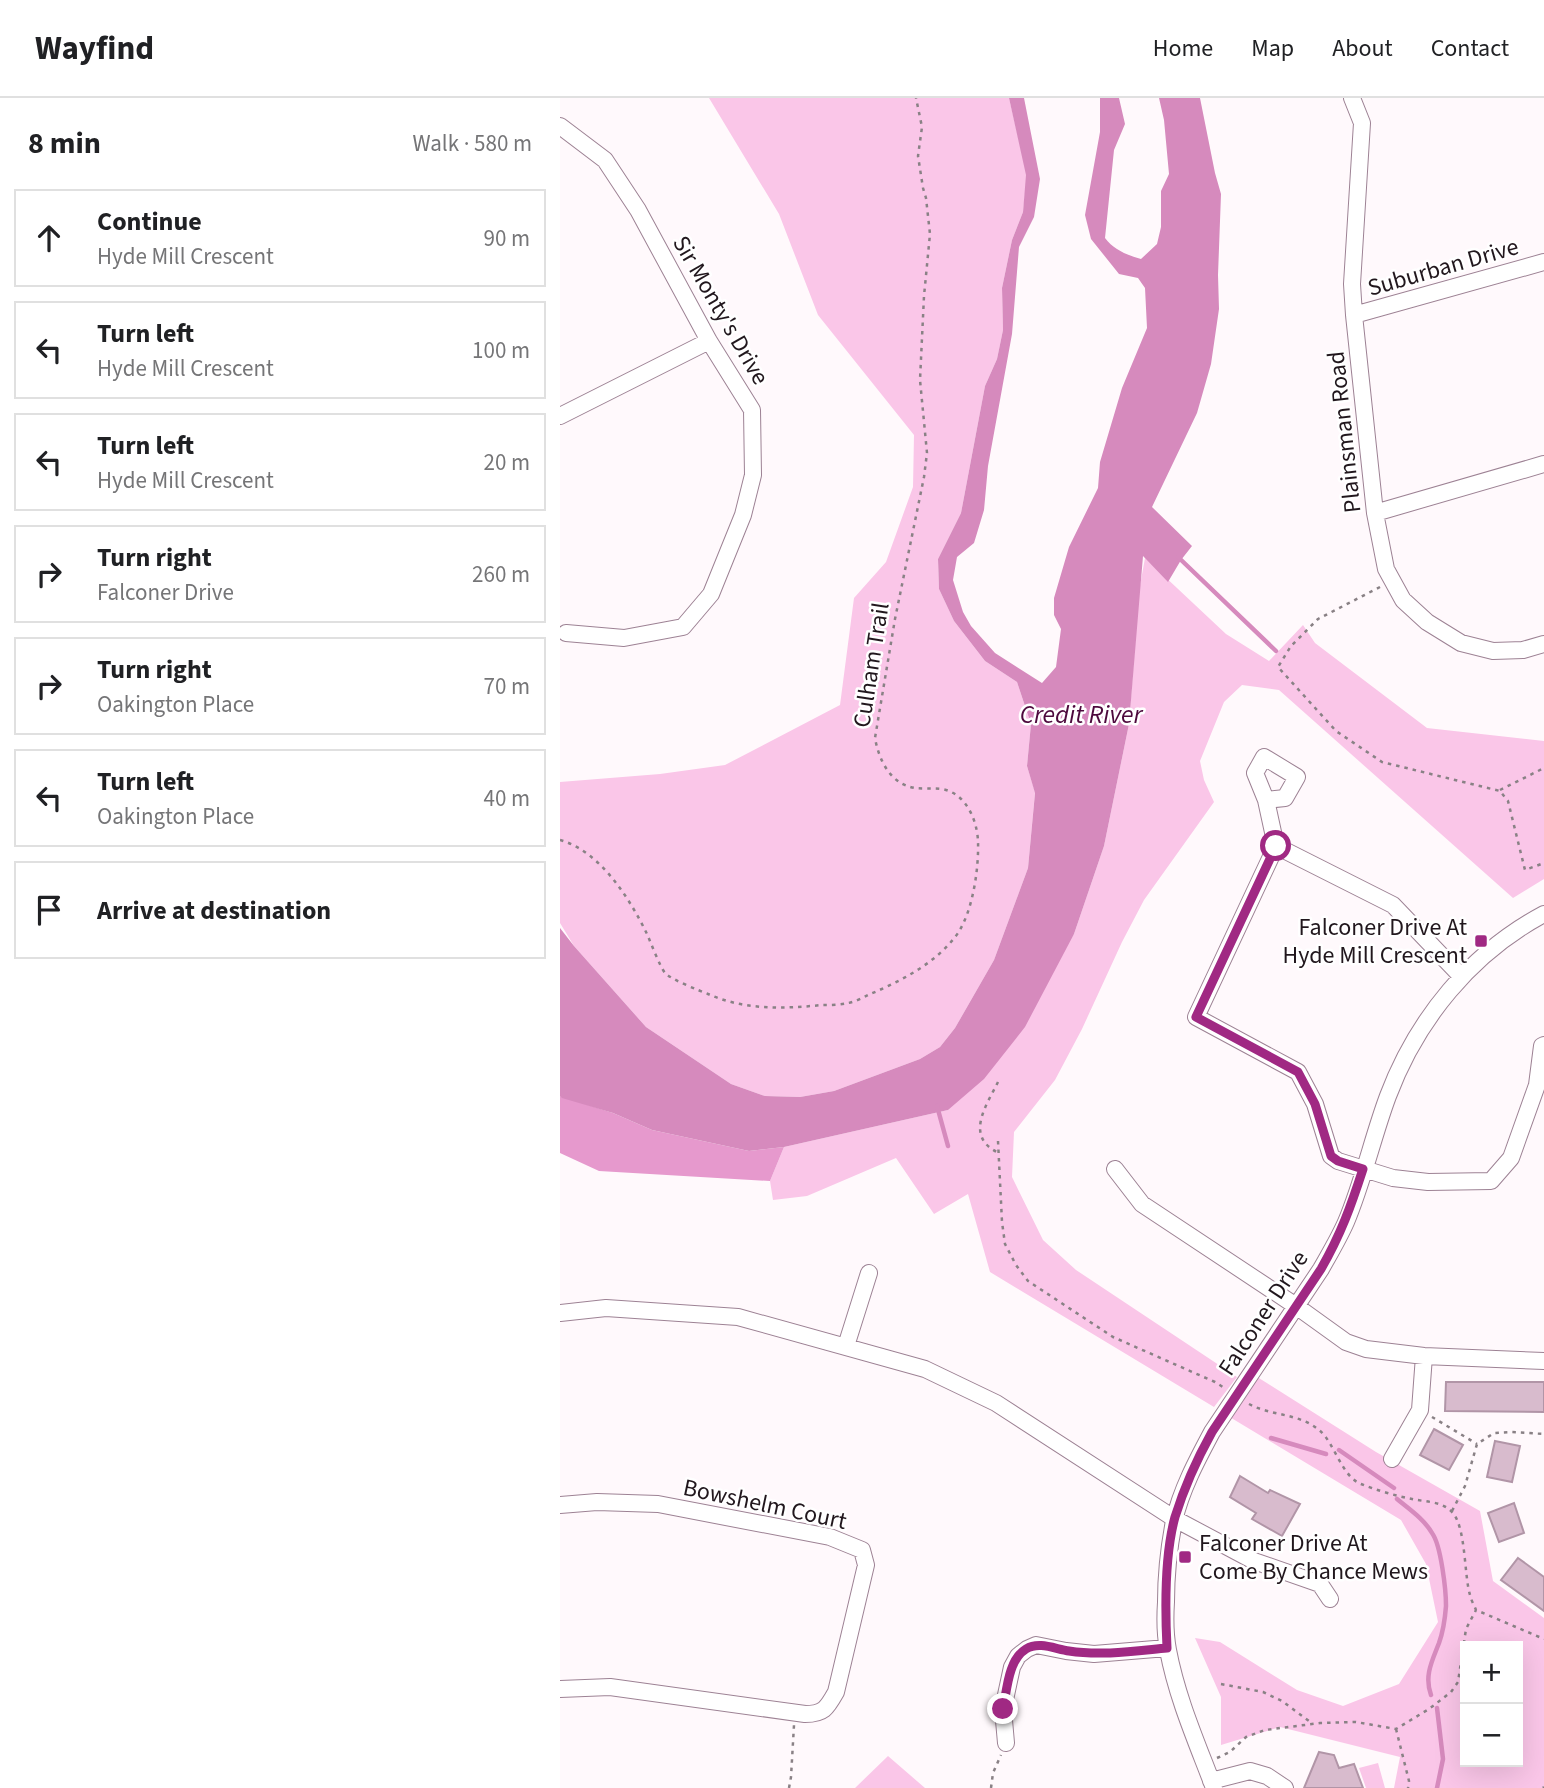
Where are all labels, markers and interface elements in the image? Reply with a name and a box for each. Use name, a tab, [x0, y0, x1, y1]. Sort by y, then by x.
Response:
text: Wayfind	[35, 25, 154, 72]
text: Home	[1153, 31, 1213, 66]
text: Map	[1251, 31, 1294, 66]
text: About	[1332, 31, 1393, 66]
text: Contact	[1431, 31, 1509, 66]
text: 8 min	[28, 122, 101, 165]
text: Walk · 580 m	[413, 127, 532, 160]
text: Continue	[97, 203, 202, 240]
icon: ahead	[30, 219, 68, 257]
text: 90 m	[483, 222, 530, 255]
street label: Sir Monty's Drive	[664, 229, 778, 391]
street label: Suburban Drive	[1364, 229, 1523, 306]
text: Hyde Mill Crescent	[97, 240, 274, 273]
text: Turn left	[97, 315, 194, 352]
icon: left	[30, 331, 68, 369]
text: 100 m	[472, 334, 530, 367]
street label: Plainsman Road	[1319, 349, 1370, 514]
text: Hyde Mill Crescent	[97, 352, 274, 385]
text: Turn left	[97, 427, 194, 464]
icon: left	[30, 443, 68, 481]
text: 20 m	[483, 446, 530, 479]
text: Hyde Mill Crescent	[97, 464, 274, 497]
text: Turn right	[97, 539, 212, 576]
icon: right	[30, 555, 68, 593]
text: 260 m	[472, 558, 530, 591]
text: Falconer Drive	[97, 576, 234, 609]
street label: Culham Trail	[844, 600, 899, 730]
text: Turn right	[97, 651, 212, 688]
icon: right	[30, 667, 68, 705]
text: 70 m	[483, 670, 530, 703]
text: Oakington Place	[97, 688, 254, 721]
water label: Credit River	[1020, 696, 1143, 733]
text: Turn left	[97, 763, 194, 800]
icon: left	[30, 779, 68, 817]
text: 40 m	[483, 782, 530, 815]
text: Oakington Place	[97, 800, 254, 833]
route start	[1260, 830, 1291, 861]
icon: arrive	[30, 891, 68, 929]
text: Arrive at destination	[97, 892, 331, 929]
place label: Falconer Drive At Hyde Mill Crescent	[1282, 910, 1467, 973]
marker: Falconer Drive At Hyde Mill Crescent	[1473, 933, 1489, 949]
street label: Falconer Drive	[1210, 1244, 1317, 1383]
street label: Bowshelm Court	[680, 1470, 850, 1539]
place label: Falconer Drive At Come By Chance Mews	[1199, 1526, 1428, 1589]
marker: Falconer Drive At Come By Chance Mews	[1177, 1549, 1193, 1565]
map controls	[1460, 1641, 1523, 1767]
button: +	[1460, 1641, 1523, 1704]
route end	[987, 1693, 1018, 1724]
button: −	[1460, 1704, 1523, 1767]

